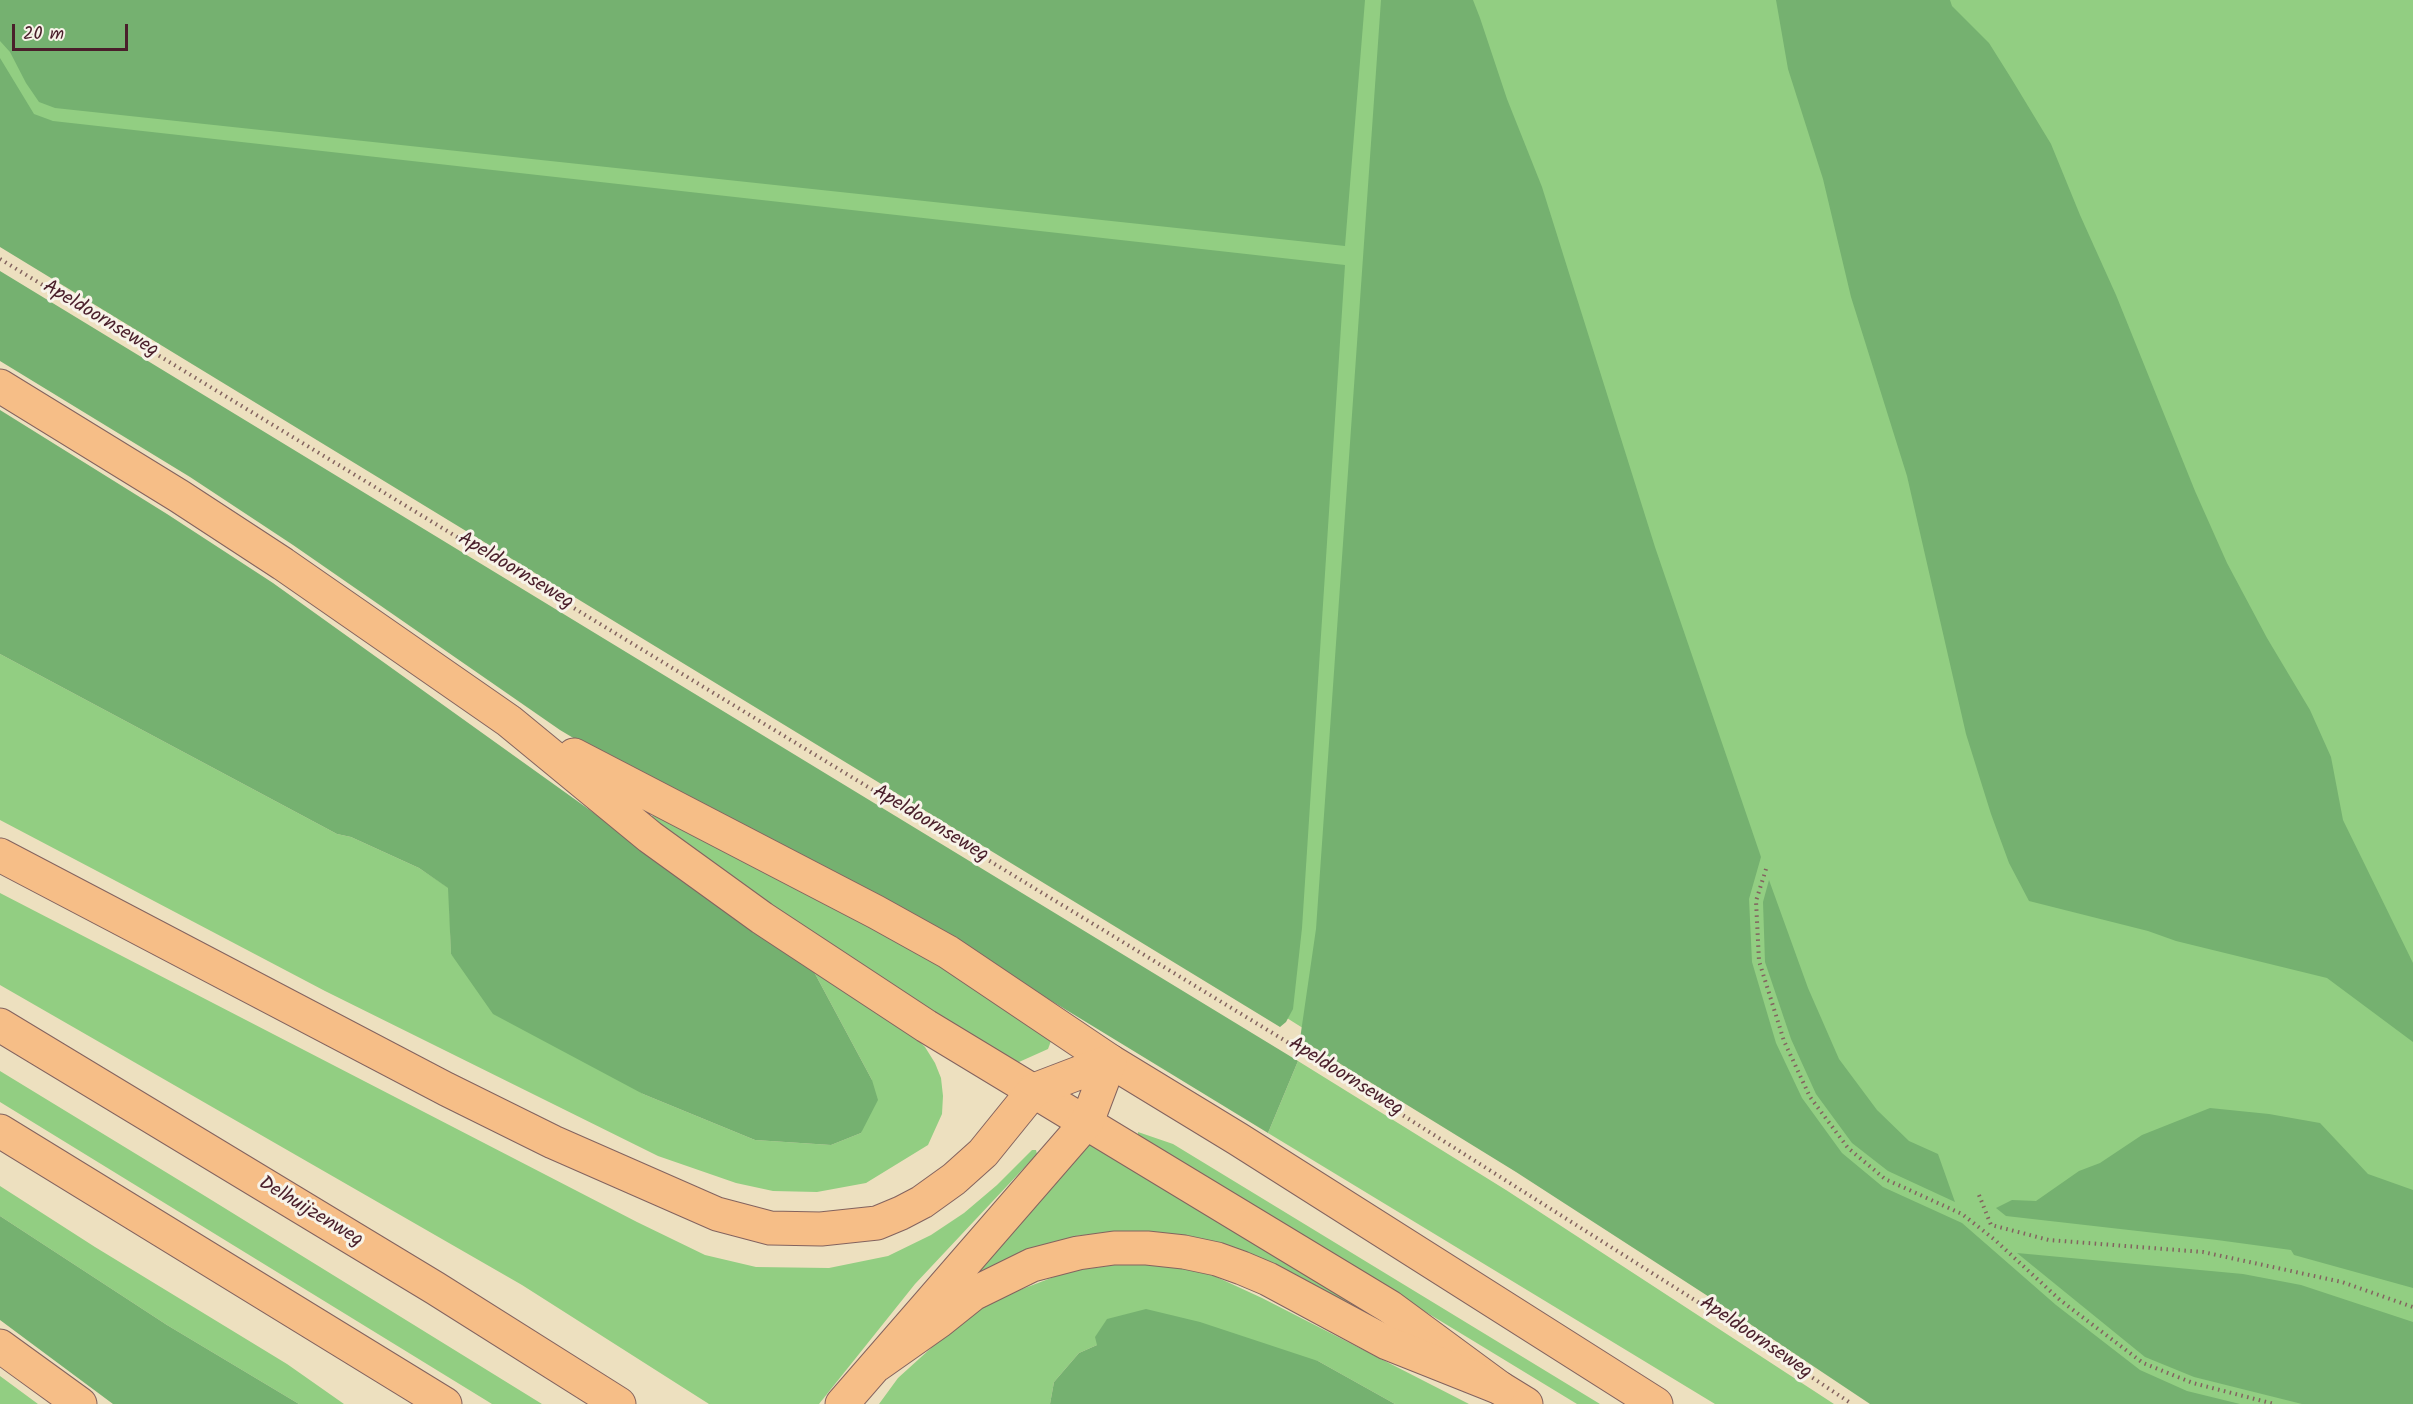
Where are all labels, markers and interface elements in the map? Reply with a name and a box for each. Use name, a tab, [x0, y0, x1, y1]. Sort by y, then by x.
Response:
scale bar	[15, 12, 130, 50]
text: 20 m	[23, 20, 64, 49]
street label: Apeldoornseweg	[38, 276, 162, 364]
street label: Apeldoornseweg	[453, 528, 577, 616]
street label: Apeldoornseweg	[868, 781, 992, 869]
street label: Apeldoornseweg	[1283, 1033, 1407, 1123]
street label: Delhuijzenweg	[254, 1172, 366, 1254]
street label: Apeldoornseweg	[1694, 1293, 1816, 1385]

